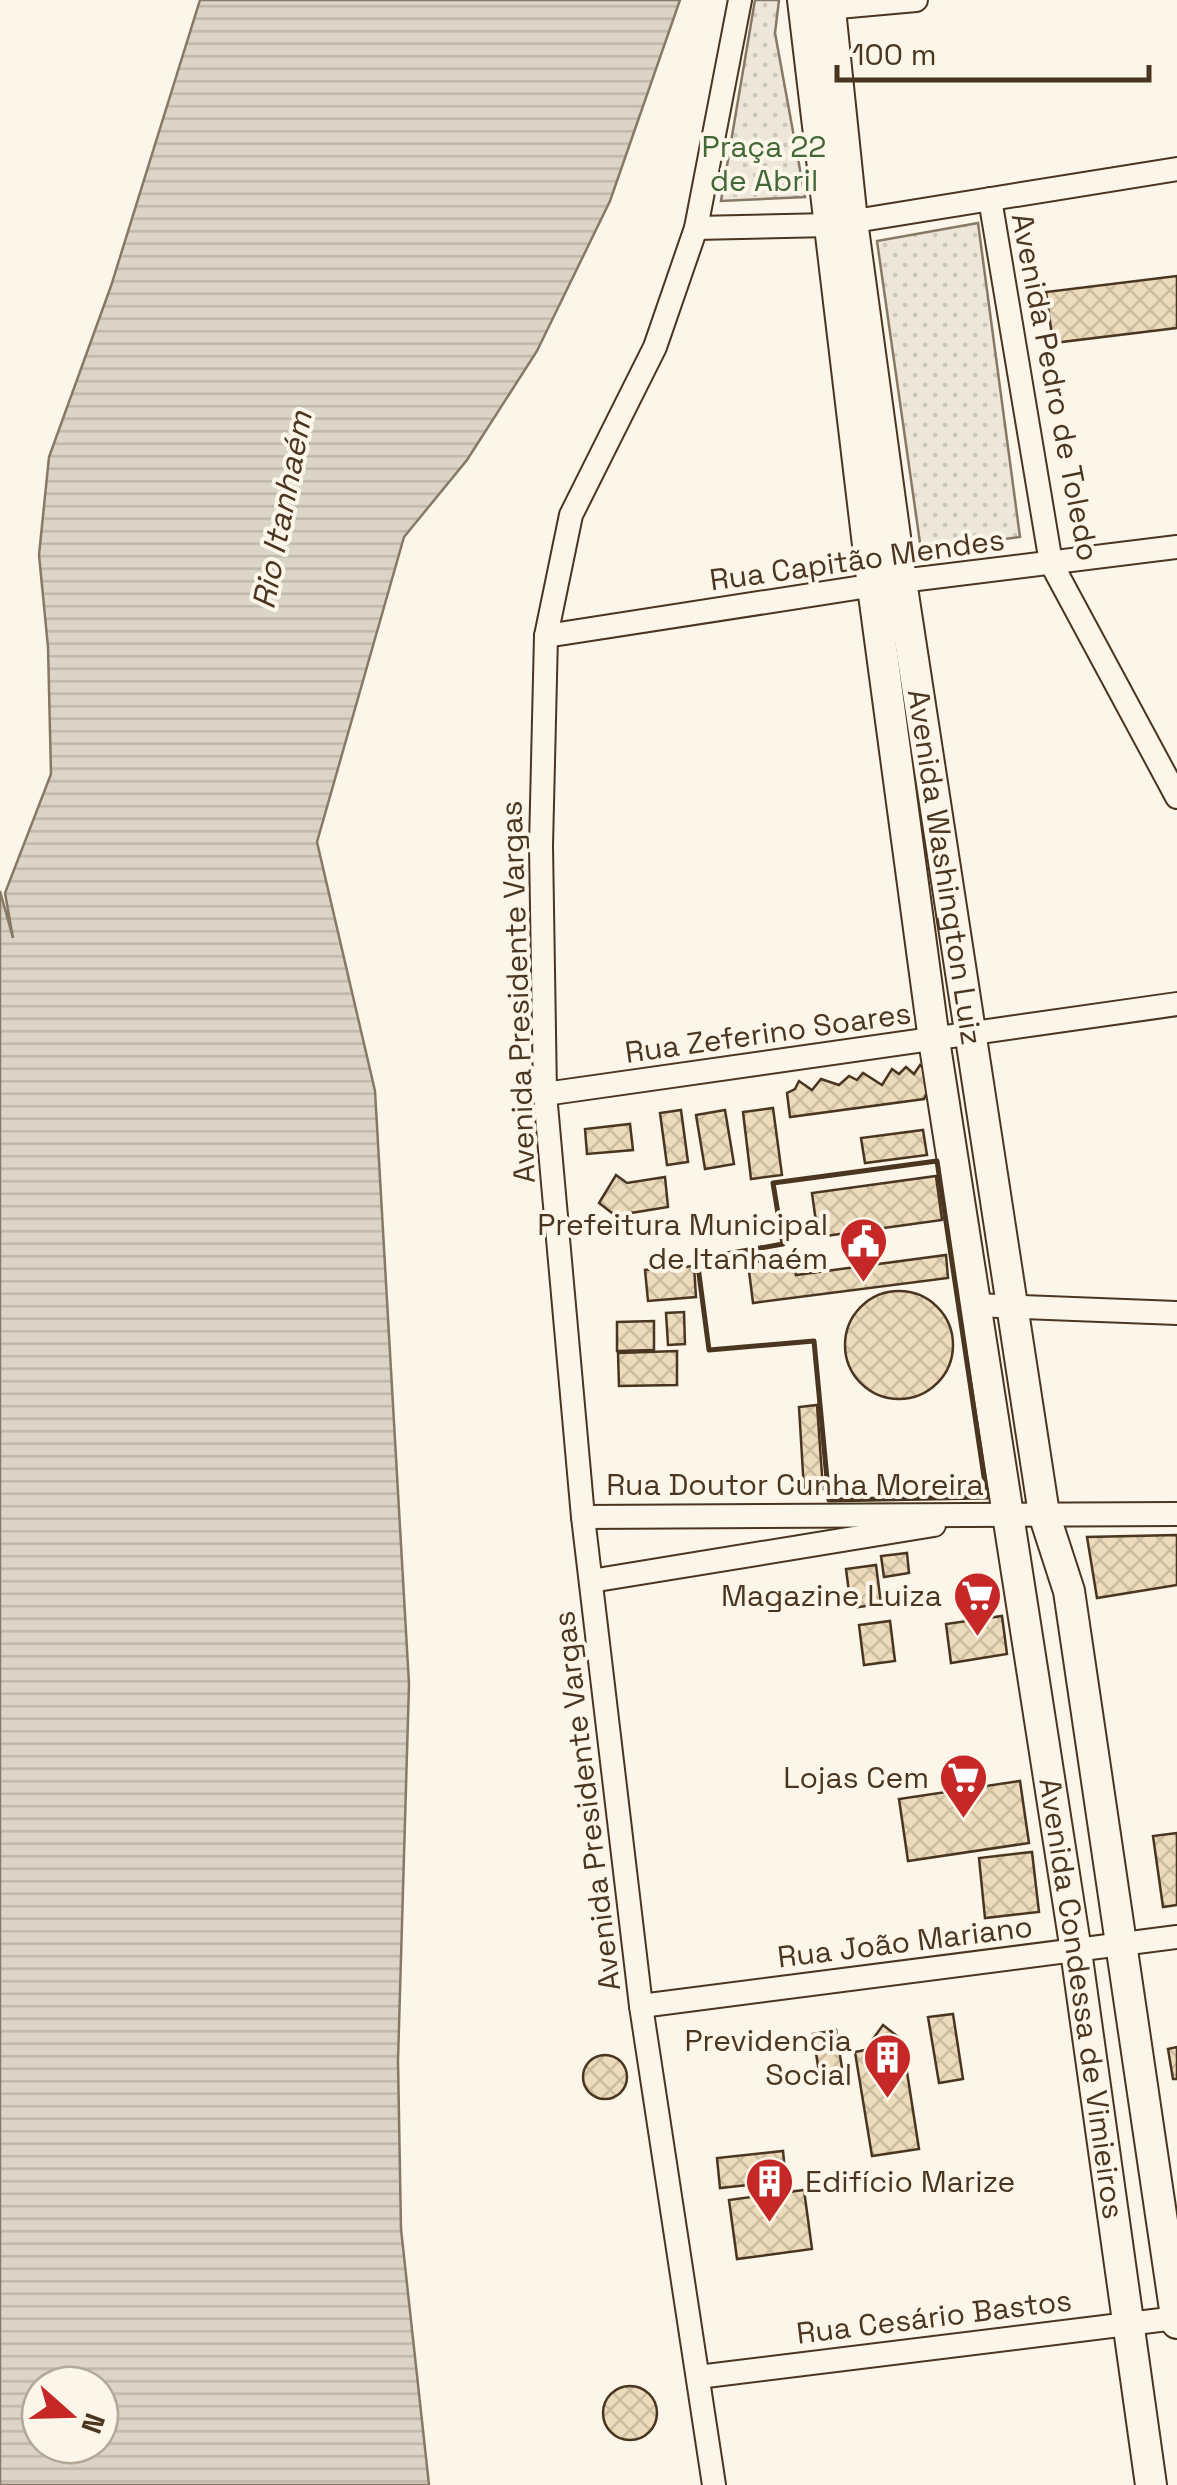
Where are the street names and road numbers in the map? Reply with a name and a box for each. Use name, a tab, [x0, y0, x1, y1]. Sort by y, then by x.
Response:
street label: Avenida Pedro de Toledo	[1003, 210, 1108, 564]
street label: Rua Capitão Mendes	[707, 520, 1007, 599]
street label: Avenida Washington Luiz	[899, 686, 992, 1048]
street label: Avenida Presidente Vargas	[491, 800, 544, 1184]
street label: Rua Zeferino Soares	[622, 993, 913, 1072]
street label: Rua Doutor Cunha Moreira	[606, 1465, 984, 1504]
street label: Avenida Presidente Vargas	[544, 1609, 629, 1993]
street label: Avenida Condessa de Vimieiros	[1030, 1775, 1133, 2221]
street label: Rua João Mariano	[775, 1906, 1035, 1977]
street label: Rua Cesário Bastos	[794, 2280, 1074, 2353]

